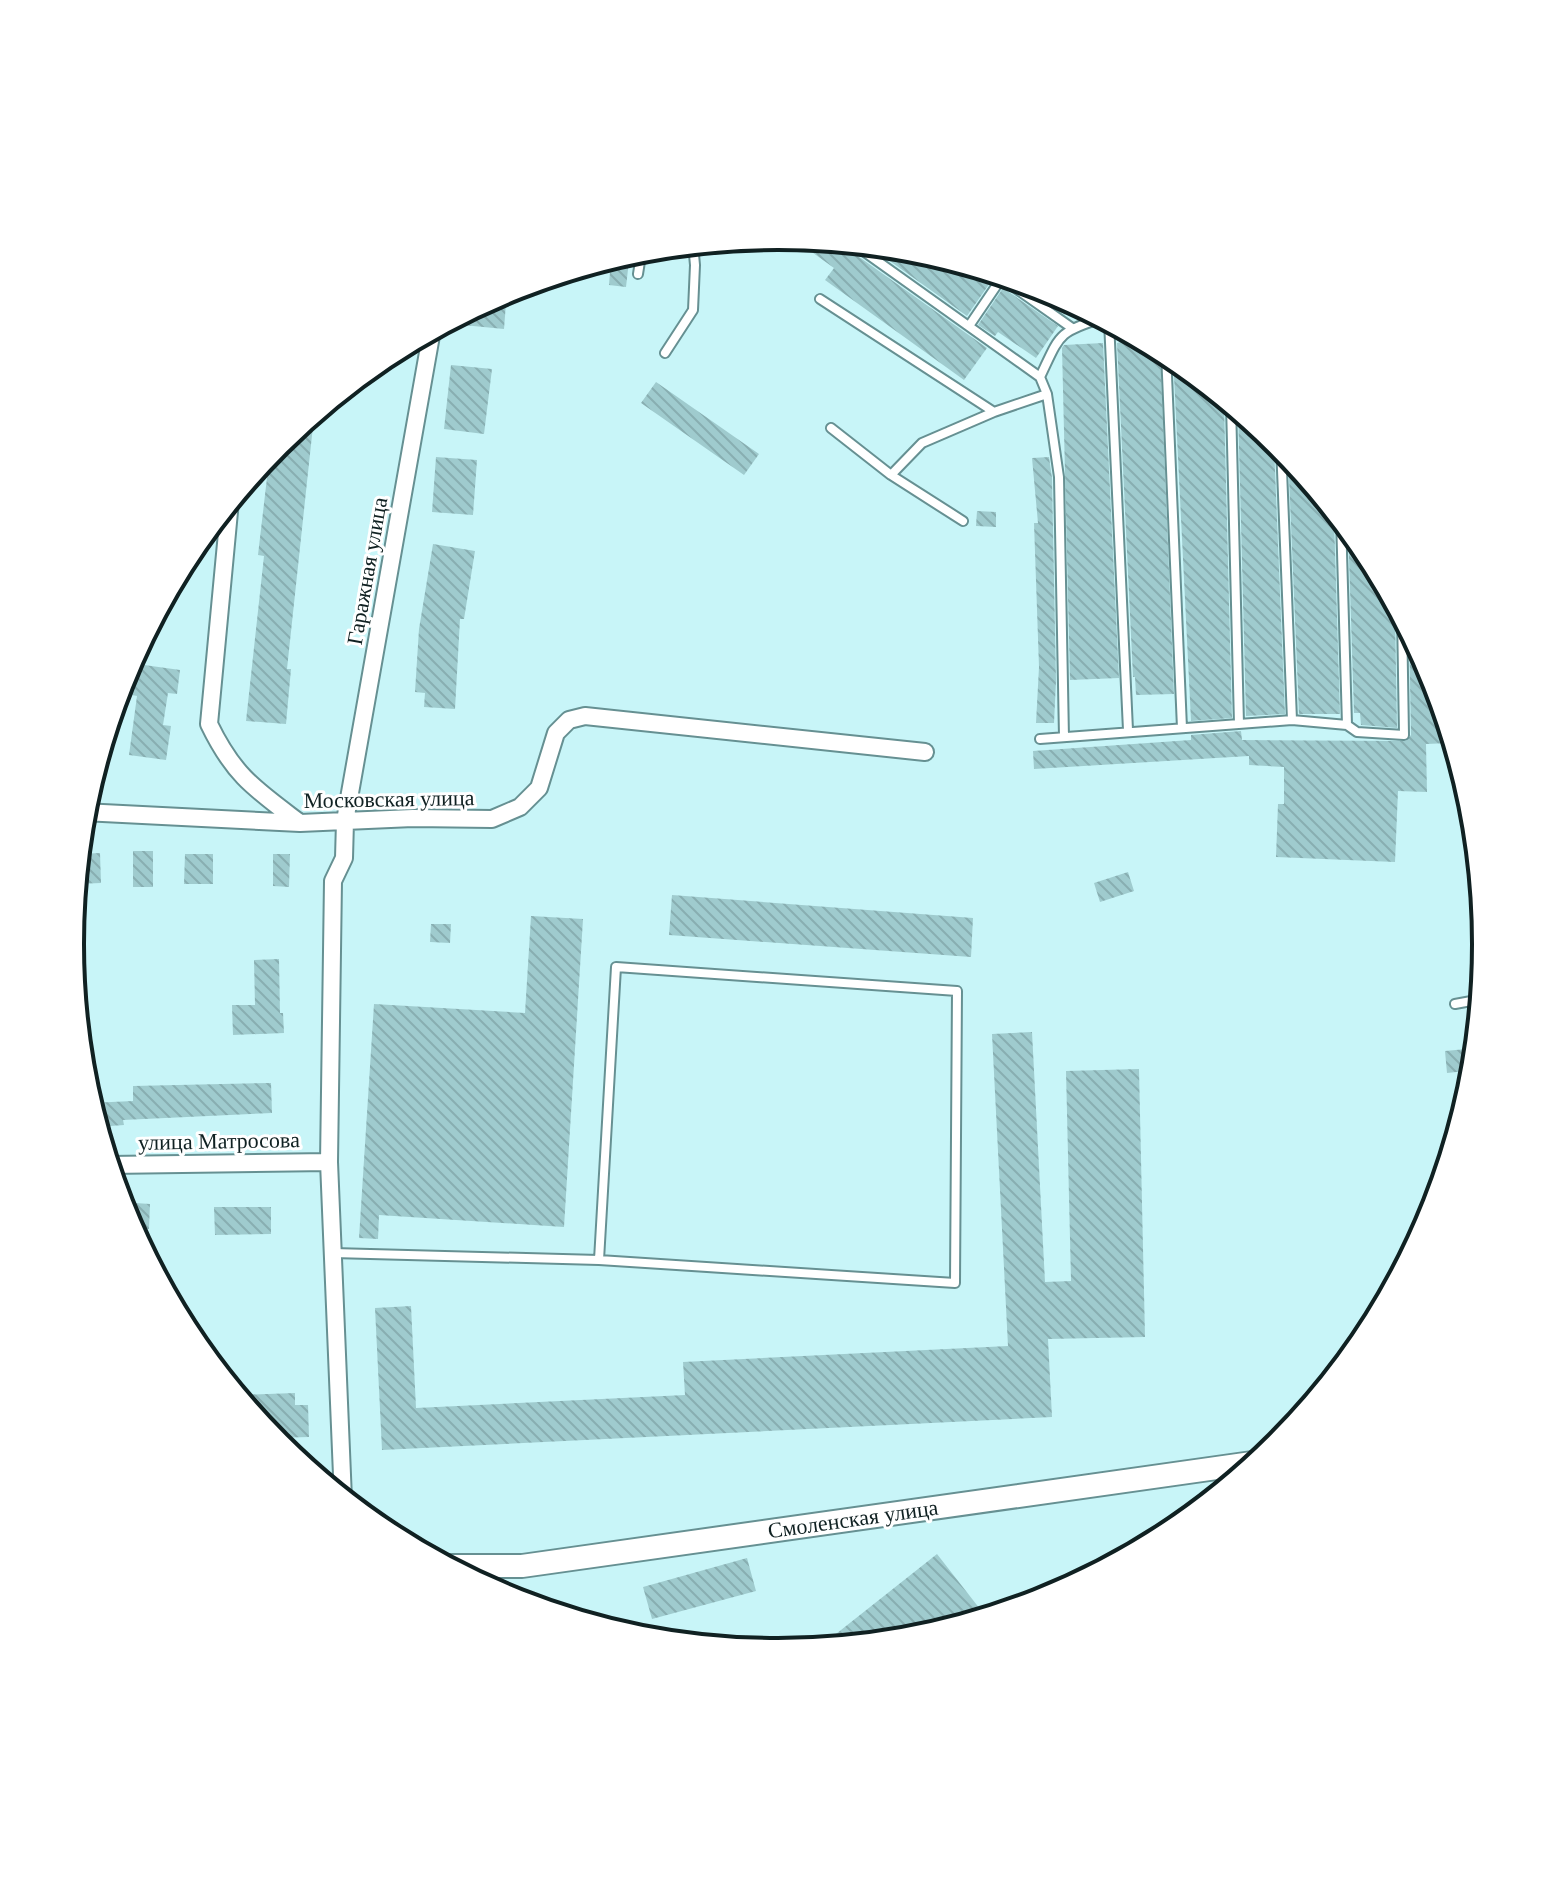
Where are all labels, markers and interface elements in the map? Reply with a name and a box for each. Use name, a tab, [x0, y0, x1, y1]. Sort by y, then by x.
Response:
street label: Гаражная улица	[342, 495, 392, 647]
street label: Московская улица	[303, 785, 475, 813]
street label: улица Матросова	[138, 1127, 300, 1155]
street label: Смоленская улица	[766, 1495, 940, 1543]

